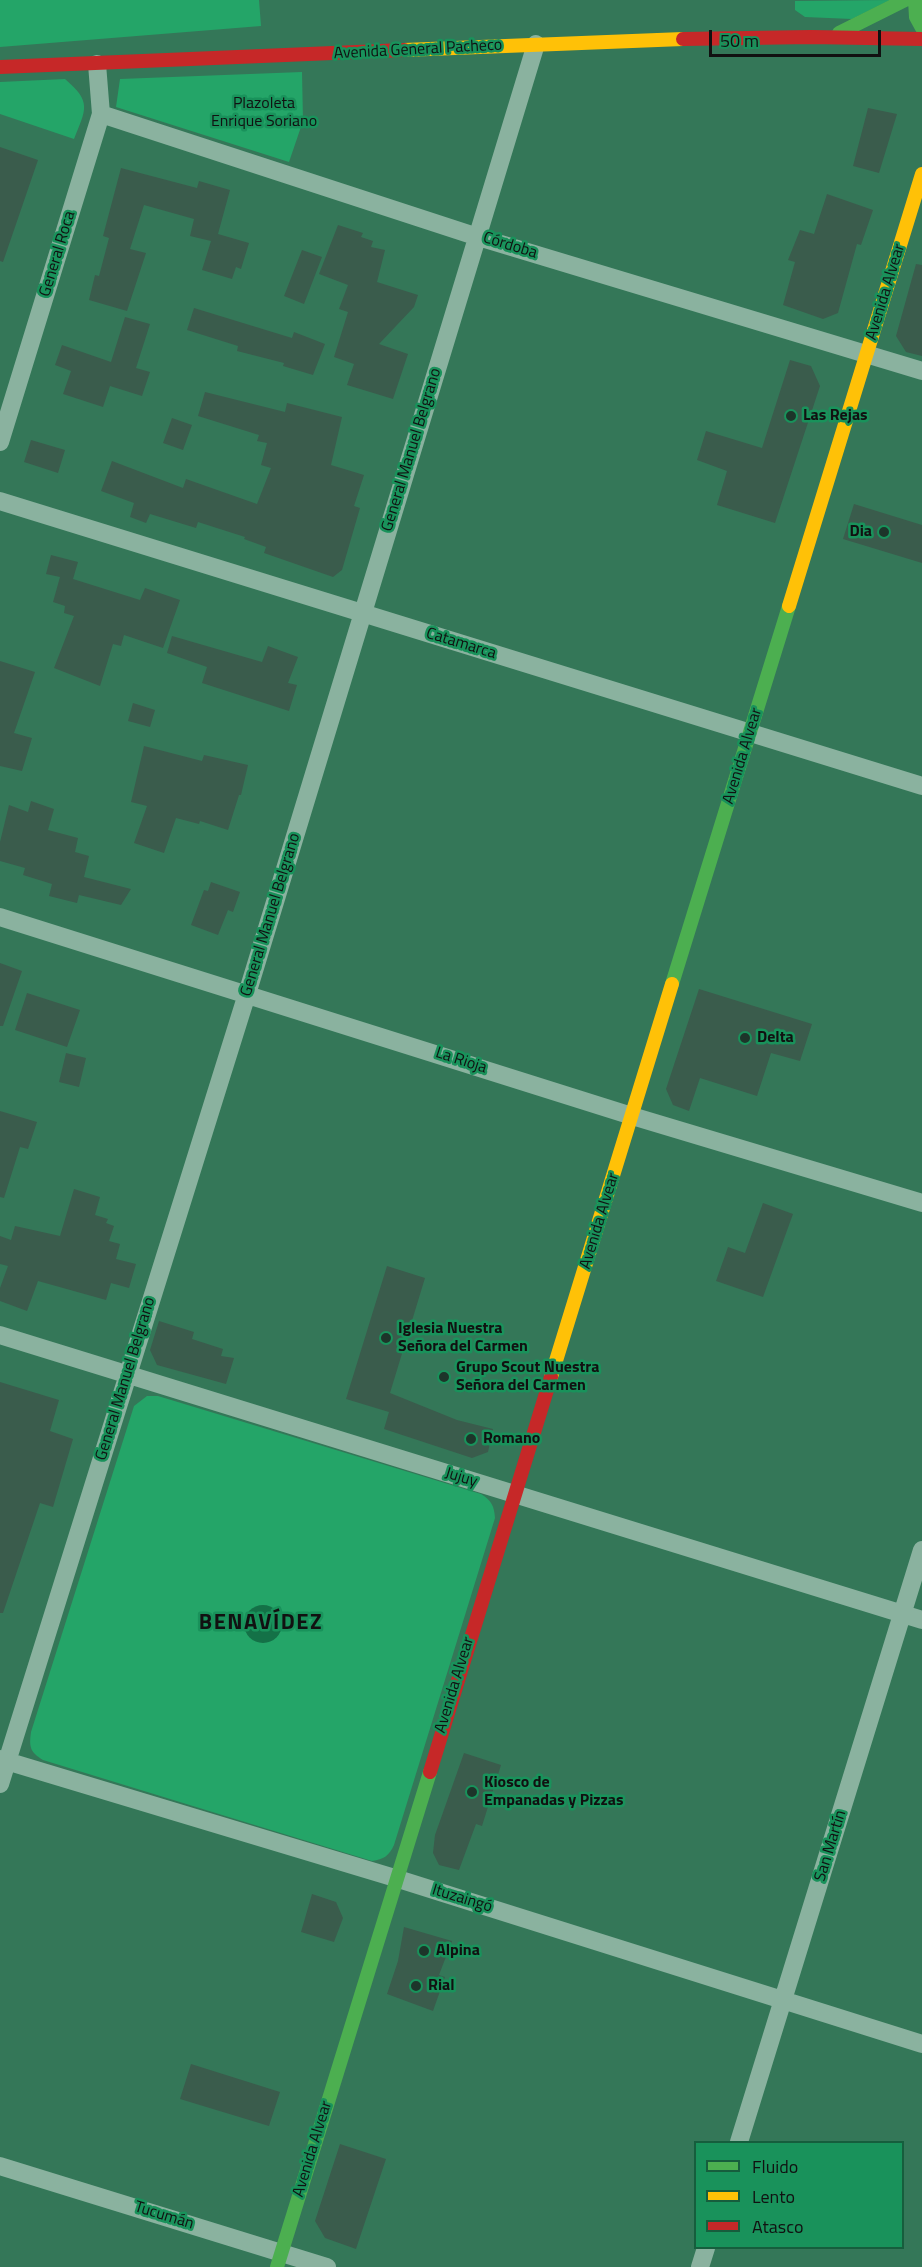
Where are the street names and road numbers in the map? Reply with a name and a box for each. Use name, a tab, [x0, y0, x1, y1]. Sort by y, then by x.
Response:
street label: Avenida General Pacheco	[333, 36, 503, 64]
street label: General Roca	[36, 209, 80, 299]
street label: Córdoba	[481, 229, 539, 263]
street label: Avenida Alvear	[862, 242, 910, 342]
street label: General Manuel Belgrano	[378, 366, 446, 534]
street label: Catamarca	[424, 624, 498, 664]
street label: Avenida Alvear	[719, 706, 767, 806]
street label: General Manuel Belgrano	[237, 831, 305, 999]
street label: La Rioja	[433, 1044, 489, 1078]
street label: Avenida Alvear	[576, 1171, 624, 1271]
street label: General Manuel Belgrano	[92, 1295, 160, 1463]
street label: Jujuy	[442, 1464, 480, 1492]
street label: Avenida Alvear	[431, 1635, 479, 1735]
street label: San Martín	[811, 1808, 851, 1884]
street label: Ituzaingó	[429, 1881, 495, 1917]
street label: Avenida Alvear	[289, 2099, 337, 2199]
street label: Tucumán	[132, 2198, 196, 2234]

